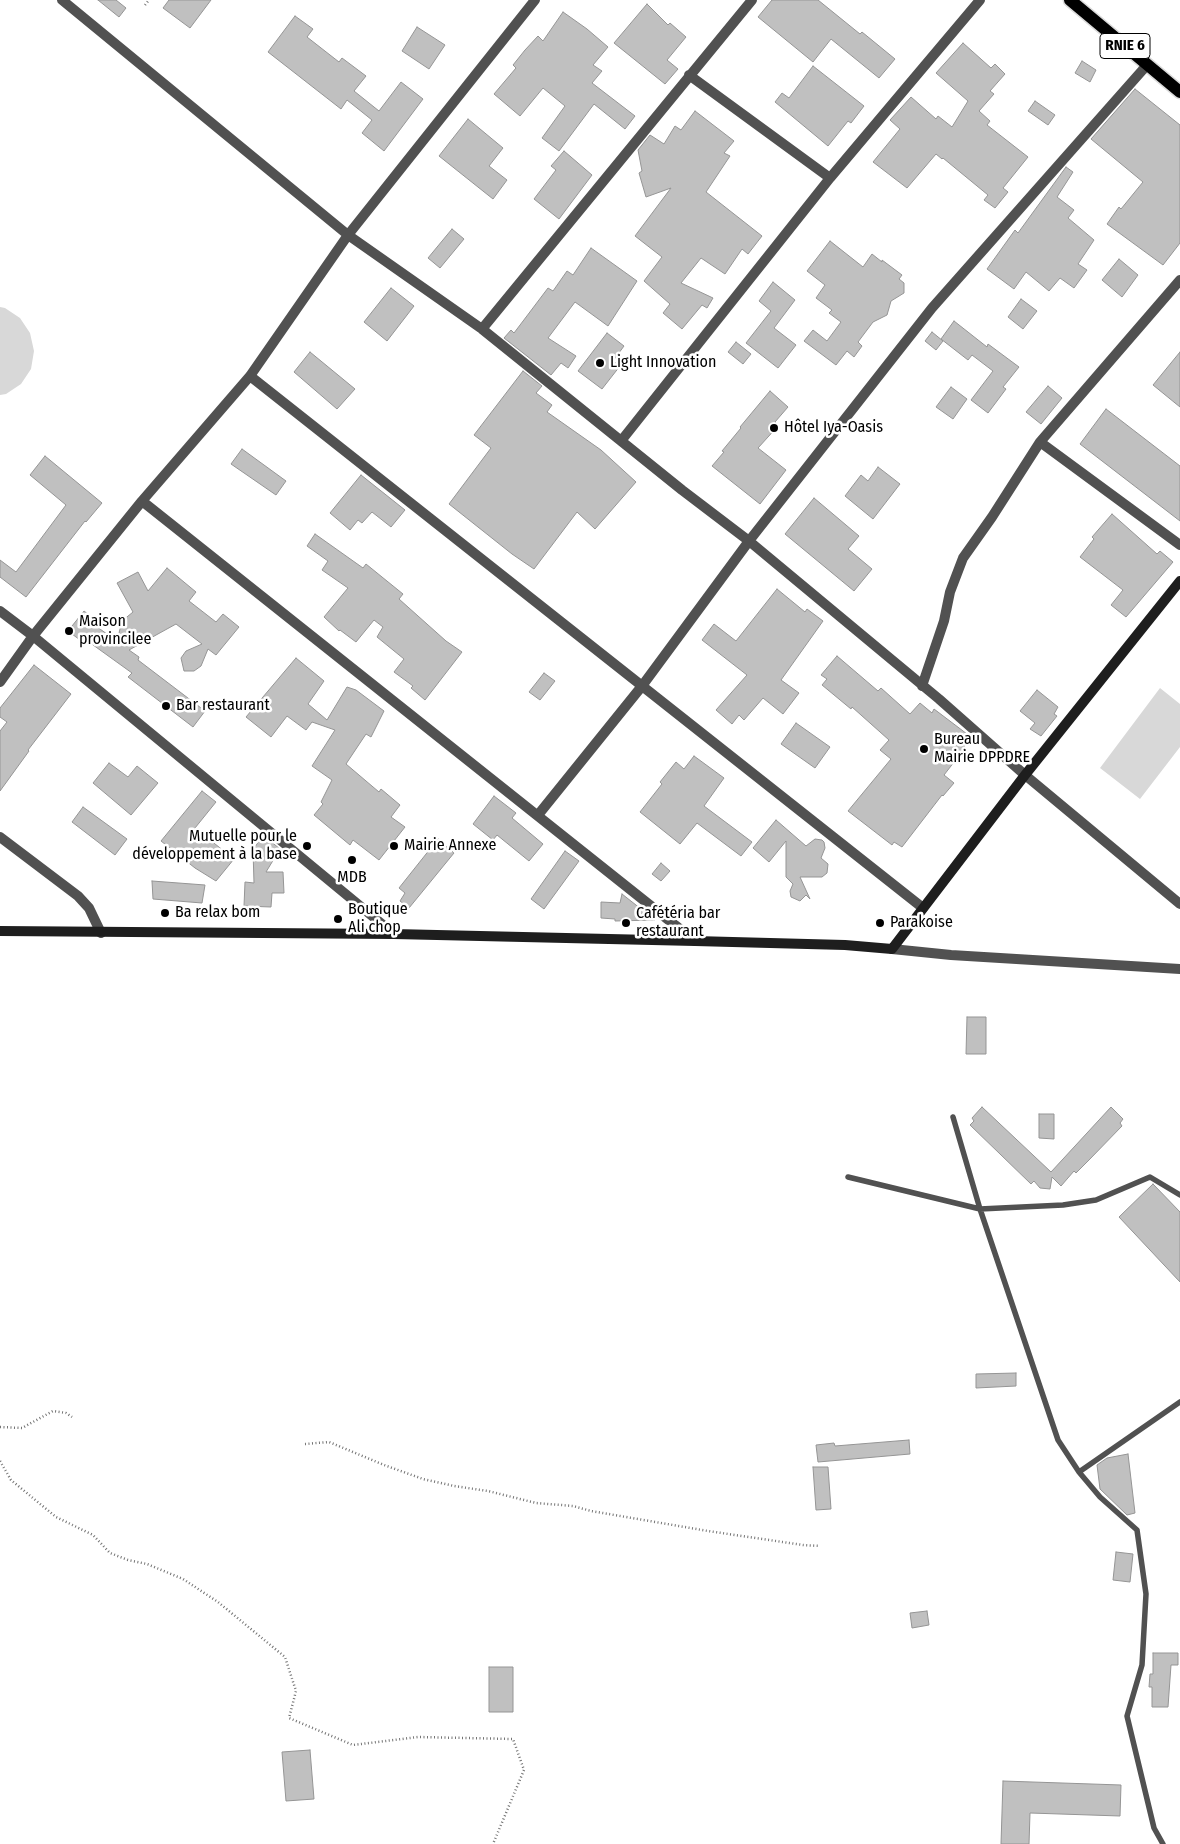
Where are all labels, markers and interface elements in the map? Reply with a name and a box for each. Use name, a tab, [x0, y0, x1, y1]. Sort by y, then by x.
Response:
road number: RNIE 6	[1100, 34, 1150, 58]
place label: Light Innovation	[610, 353, 716, 373]
marker: Light Innovation	[594, 357, 606, 369]
place label: Hôtel Iya-Oasis	[784, 418, 883, 438]
marker: Hôtel Iya-Oasis	[768, 422, 780, 434]
place label: Maison provincilee	[79, 612, 151, 650]
marker: Maison provincilee	[63, 625, 75, 637]
place label: Bar restaurant	[176, 696, 270, 716]
marker: Bar restaurant	[160, 700, 172, 712]
place label: Bureau Mairie DPPDRE	[934, 730, 1030, 768]
marker: Bureau Mairie DPPDRE	[918, 743, 930, 755]
place label: Mutuelle pour le développement à la base	[132, 827, 297, 865]
place label: Mairie Annexe	[404, 836, 496, 856]
marker: Mutuelle pour le développement à la base	[301, 840, 313, 852]
marker: Mairie Annexe	[388, 840, 400, 852]
marker: MDB	[346, 854, 358, 866]
place label: MDB	[337, 868, 367, 888]
place label: Boutique Ali chop	[348, 900, 408, 938]
place label: Ba relax bom	[175, 903, 260, 923]
place label: Cafétéria bar restaurant	[636, 904, 720, 942]
marker: Ba relax bom	[159, 907, 171, 919]
marker: Boutique Ali chop	[332, 913, 344, 925]
place label: Parakoise	[890, 913, 953, 933]
marker: Cafétéria bar restaurant	[620, 917, 632, 929]
marker: Parakoise	[874, 917, 886, 929]

